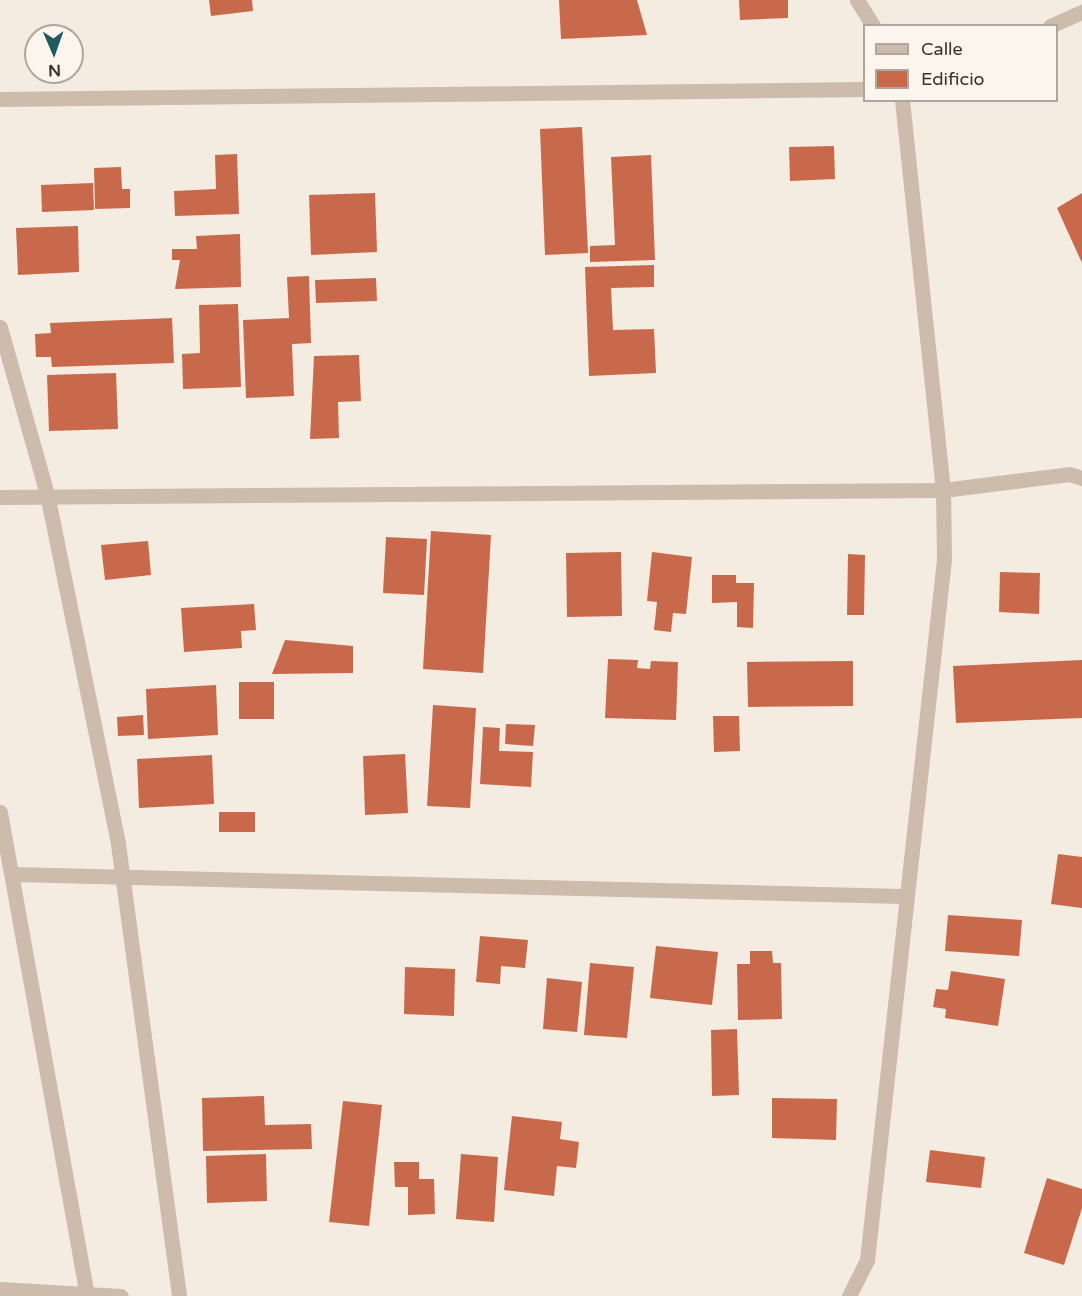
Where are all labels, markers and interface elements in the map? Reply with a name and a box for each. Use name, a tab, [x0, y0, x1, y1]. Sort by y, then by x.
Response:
north arrow	[24, 24, 84, 84]
legend	[863, 24, 1058, 102]
text: Calle	[921, 38, 963, 60]
text: N	[48, 60, 61, 80]
text: Edificio	[921, 68, 985, 90]

